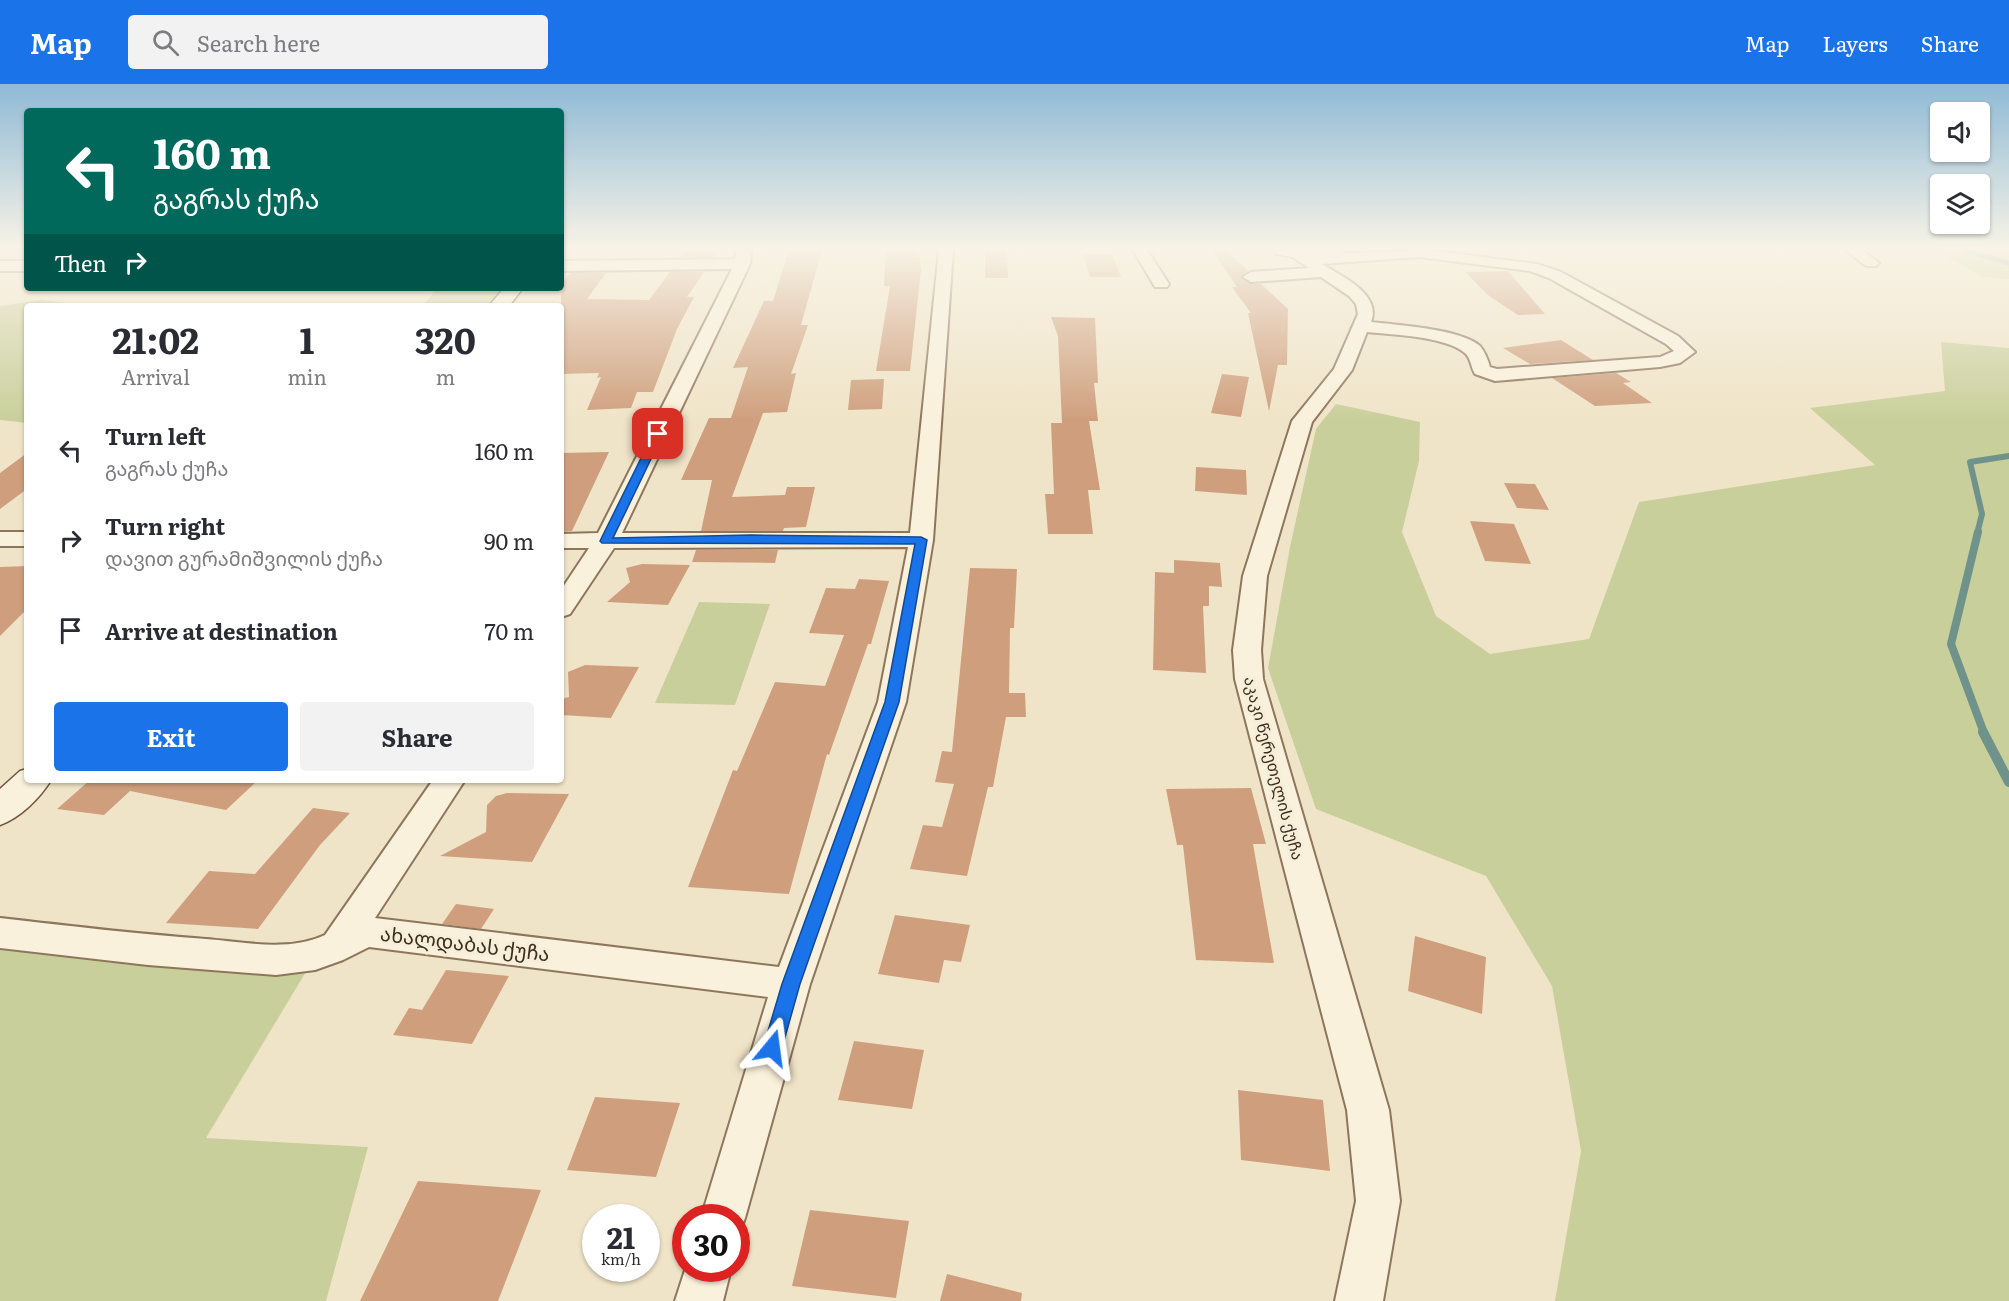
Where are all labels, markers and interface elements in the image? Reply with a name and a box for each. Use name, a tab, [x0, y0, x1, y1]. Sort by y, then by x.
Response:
search box	[128, 15, 548, 69]
text: Map	[30, 21, 92, 63]
icon: search	[149, 26, 182, 59]
text: Search here	[197, 26, 320, 59]
text: Map	[1745, 27, 1790, 58]
text: Layers	[1823, 27, 1888, 58]
text: Share	[1921, 27, 1979, 58]
map controls	[1930, 102, 1990, 234]
button: sound	[1930, 102, 1990, 162]
text: 160 m	[153, 120, 271, 182]
icon: left	[54, 132, 132, 210]
button: layers	[1930, 174, 1990, 234]
text: გაგრას ქუჩა	[153, 177, 320, 217]
text: Then	[54, 246, 107, 279]
icon: right	[119, 246, 152, 279]
text: 21:02	[112, 312, 199, 365]
text: 1	[300, 312, 314, 365]
text: 320	[415, 312, 476, 365]
text: Arrival	[122, 361, 190, 391]
text: min	[287, 361, 327, 391]
text: m	[436, 361, 455, 391]
pin	[632, 408, 683, 459]
icon: arrive	[641, 417, 674, 450]
text: Turn left	[105, 419, 206, 452]
icon: left	[54, 434, 87, 467]
text: 160 m	[475, 434, 534, 467]
text: გაგრას ქუჩა	[105, 452, 228, 482]
text: Turn right	[105, 509, 225, 542]
icon: right	[54, 524, 87, 557]
text: 90 m	[484, 524, 534, 557]
text: დავით გურამიშვილის ქუჩა	[105, 542, 383, 572]
icon: arrive	[54, 614, 87, 647]
text: Arrive at destination	[105, 614, 338, 647]
text: 70 m	[484, 614, 534, 647]
street label: აკაკი წერეთელის ქუჩა	[1239, 673, 1311, 862]
button: Exit	[54, 702, 288, 771]
button: Share	[300, 702, 534, 771]
street label: ახალდაბას ქუჩა	[379, 917, 552, 967]
position arrow	[740, 1016, 804, 1080]
speed limit sign: 30	[672, 1204, 750, 1282]
text: 21	[607, 1214, 635, 1258]
text: km/h	[601, 1247, 641, 1270]

